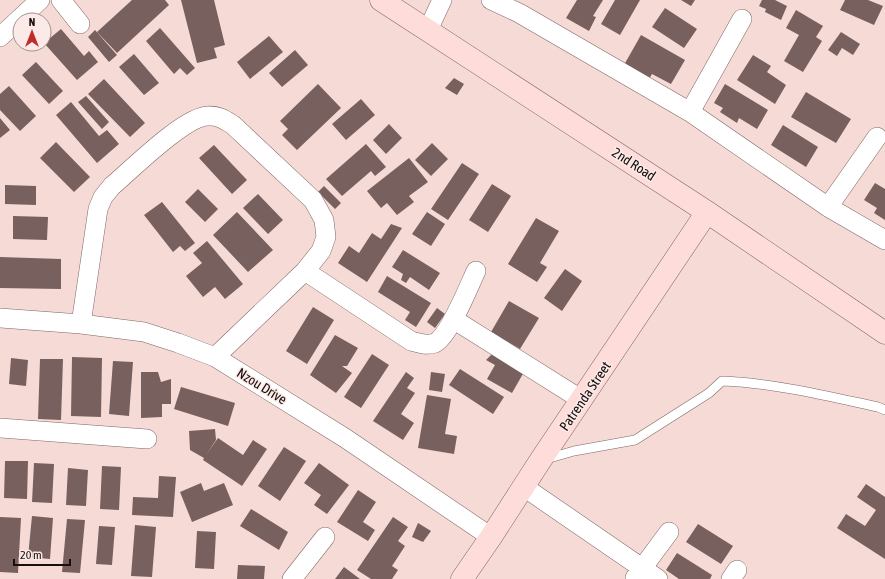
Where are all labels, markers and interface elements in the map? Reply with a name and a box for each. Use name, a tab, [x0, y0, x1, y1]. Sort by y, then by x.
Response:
north arrow	[12, 12, 52, 52]
text: N	[29, 16, 35, 28]
street label: 2nd Road	[609, 144, 659, 184]
street label: Patrenda Street	[556, 358, 614, 434]
street label: Nzou Drive	[234, 364, 290, 408]
scale bar	[14, 541, 70, 567]
text: 20 m	[20, 548, 42, 562]

